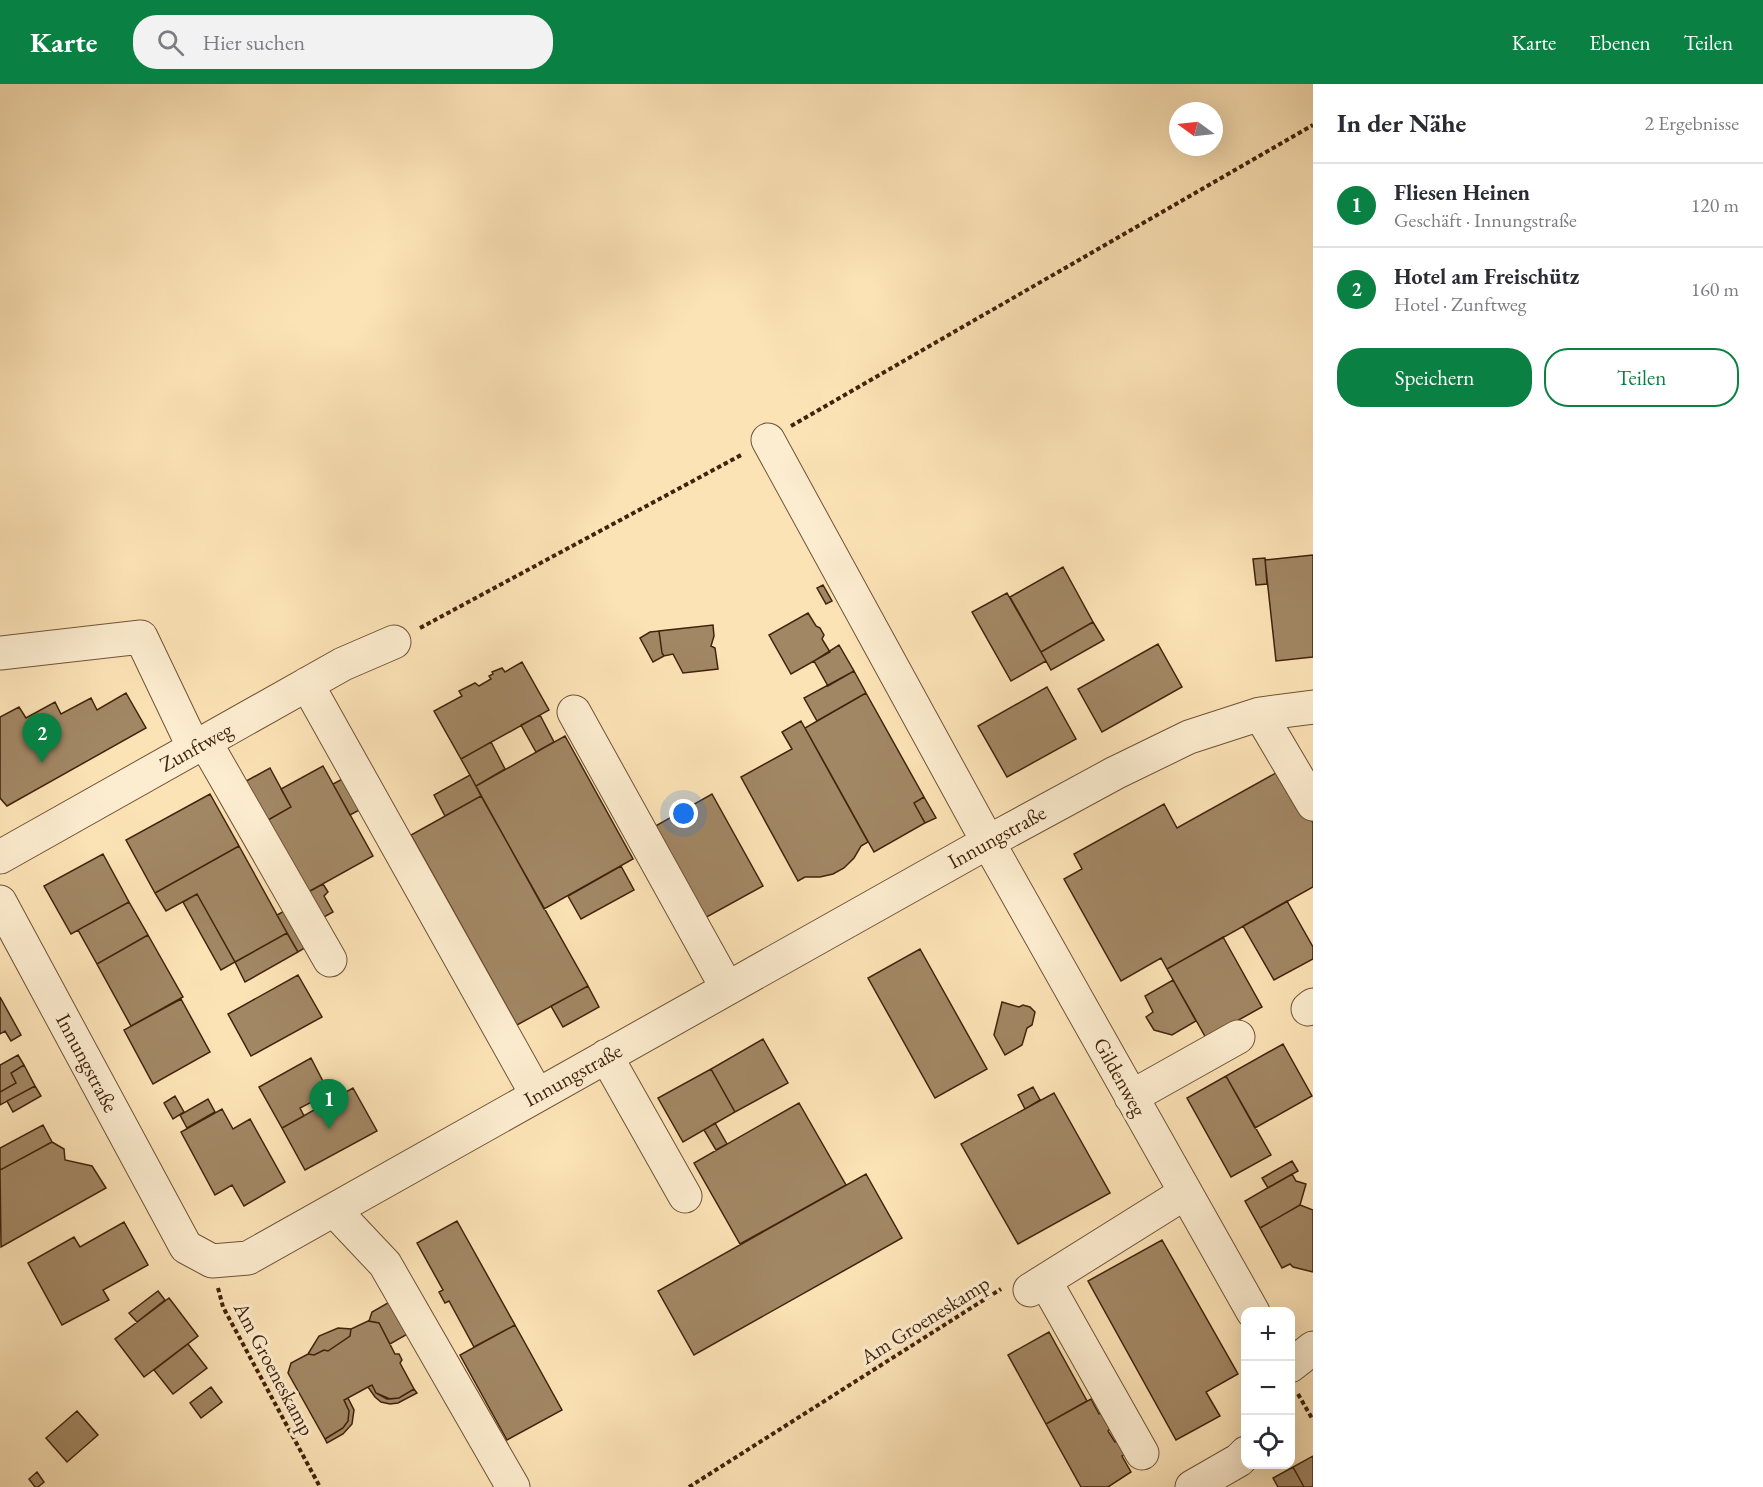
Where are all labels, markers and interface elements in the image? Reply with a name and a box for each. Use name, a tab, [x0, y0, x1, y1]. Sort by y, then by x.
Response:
search box	[133, 15, 553, 69]
text: Karte	[30, 24, 97, 60]
icon: search	[154, 26, 187, 59]
text: Hier suchen	[202, 28, 305, 57]
text: Karte	[1512, 29, 1556, 56]
text: Ebenen	[1589, 29, 1650, 56]
text: Teilen	[1683, 29, 1733, 56]
north arrow	[1169, 102, 1223, 156]
text: In der Nähe	[1337, 106, 1466, 140]
text: 2 Ergebnisse	[1644, 110, 1739, 136]
text: Fliesen Heinen	[1394, 178, 1530, 207]
text: 1	[1351, 192, 1362, 218]
text: 120 m	[1691, 192, 1739, 218]
text: Geschäft · Innungstraße	[1394, 207, 1577, 233]
text: Hotel am Freischütz	[1394, 262, 1579, 291]
text: 2	[1351, 276, 1362, 302]
text: 160 m	[1691, 276, 1739, 302]
text: Hotel · Zunftweg	[1394, 291, 1526, 317]
button: Speichern	[1337, 348, 1532, 407]
button: Teilen	[1544, 348, 1739, 407]
pin: 2	[22, 714, 62, 763]
street label: Zunftweg	[155, 715, 238, 778]
your location	[669, 799, 698, 828]
street label: Innungstraße	[943, 799, 1051, 875]
street label: Innungstraße	[50, 1009, 125, 1117]
street label: Gildenweg	[1088, 1033, 1154, 1122]
street label: Innungstraße	[519, 1037, 627, 1113]
pin: 1	[310, 1080, 348, 1129]
street label: Am Groeneskamp	[854, 1269, 995, 1371]
street label: Am Groeneskamp	[227, 1296, 321, 1440]
map controls	[1241, 1307, 1295, 1469]
button: +	[1241, 1307, 1295, 1361]
button: −	[1241, 1361, 1295, 1415]
button: locate	[1241, 1415, 1295, 1469]

